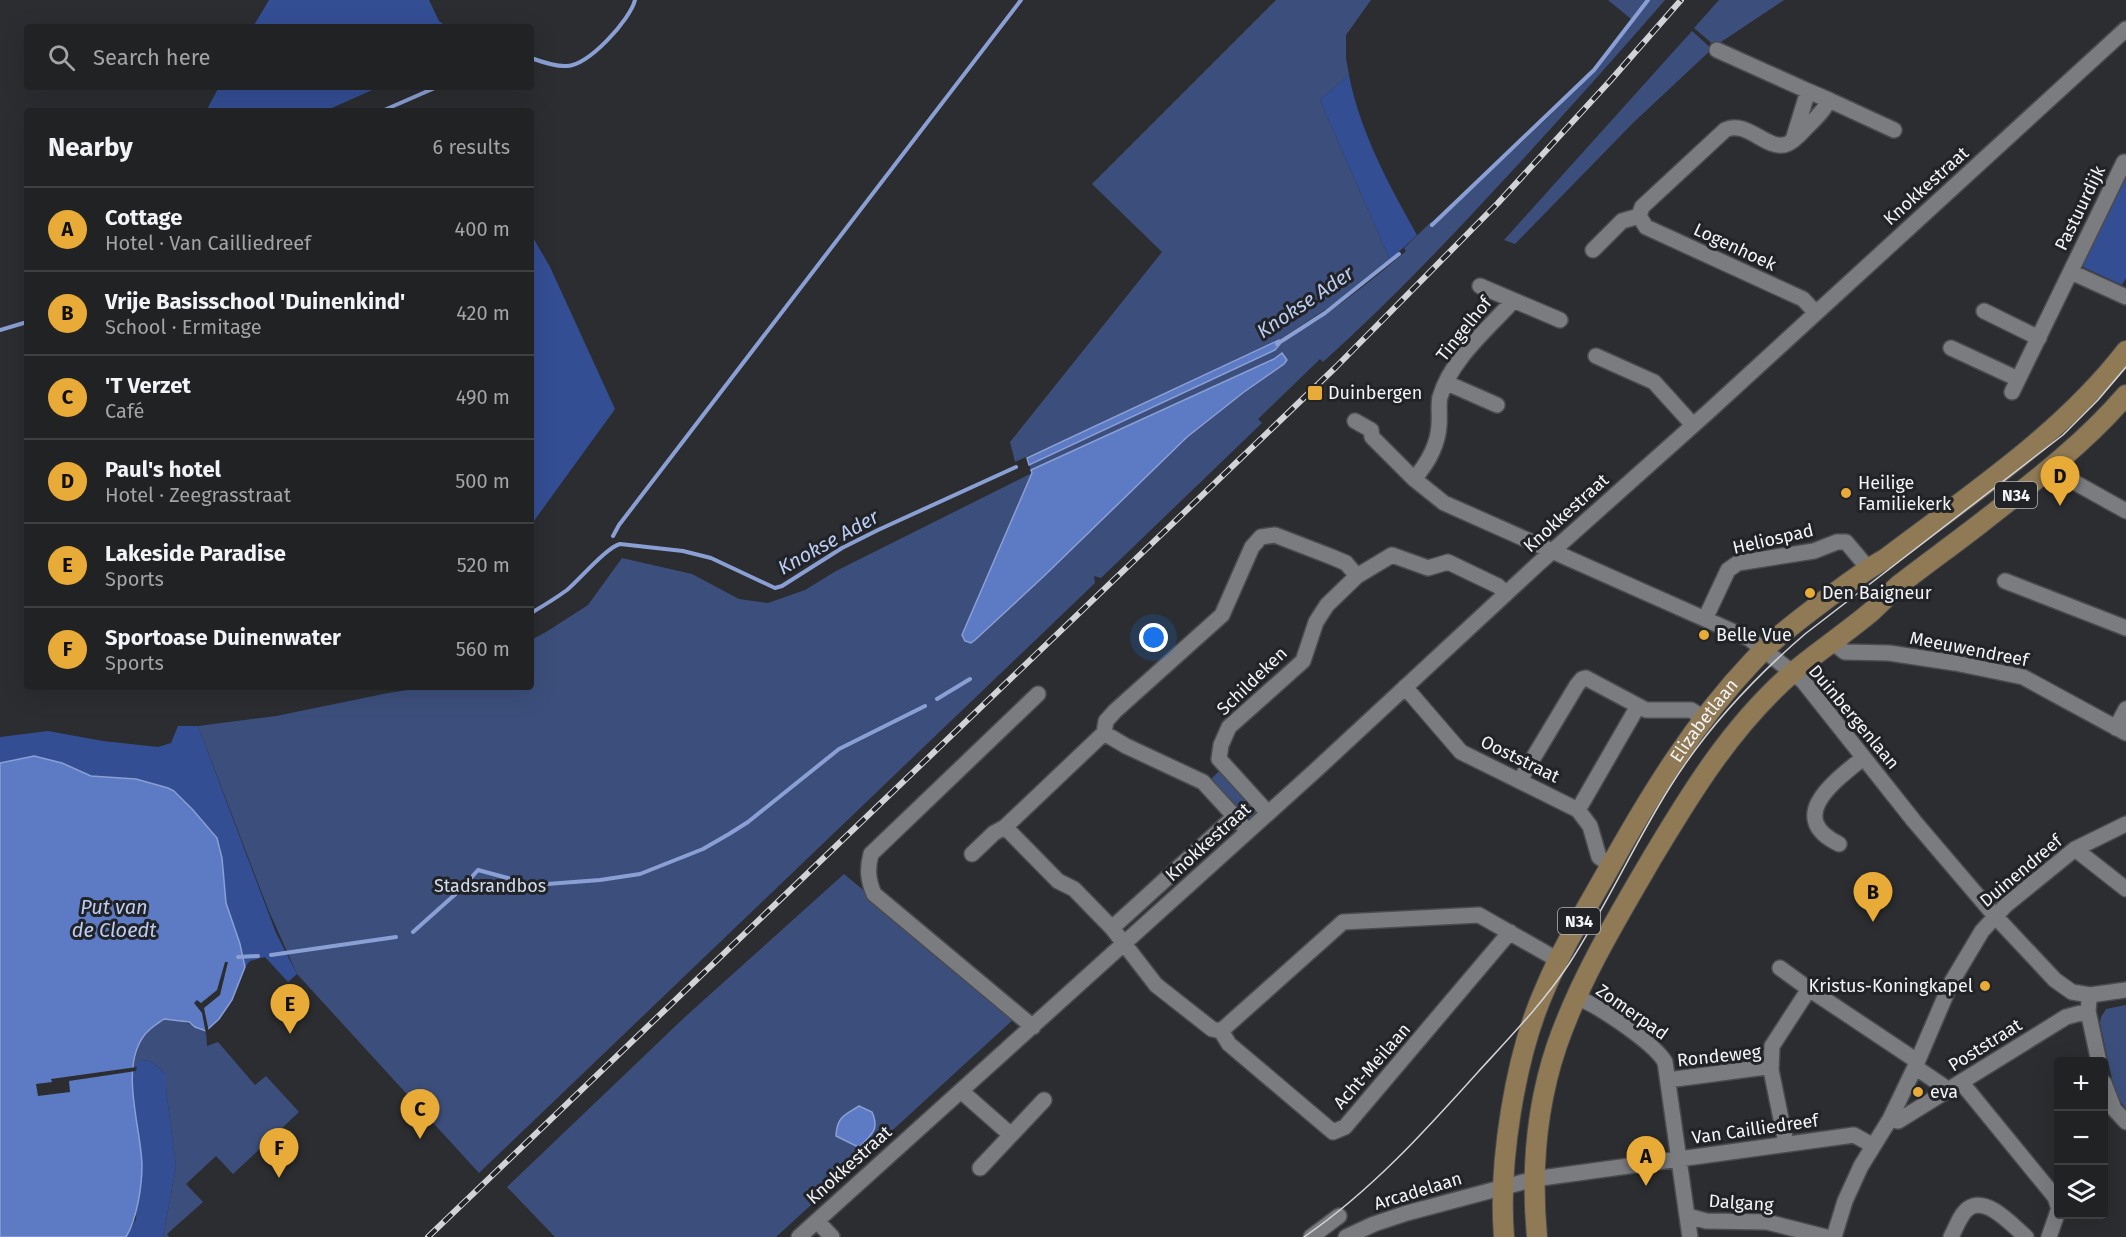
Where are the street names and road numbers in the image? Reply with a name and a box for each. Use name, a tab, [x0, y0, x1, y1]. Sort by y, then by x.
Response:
street label: Knokkestraat	[1879, 142, 1973, 230]
street label: Pastuurdijk	[2050, 161, 2110, 254]
street label: Logenhoek	[1690, 218, 1780, 276]
street label: Tingelhof	[1431, 291, 1498, 366]
street label: Knokkestraat	[1519, 469, 1613, 557]
road number: N34	[1995, 482, 2037, 508]
street label: Heliospad	[1730, 519, 1816, 559]
street label: Meeuwendreef	[1908, 627, 2032, 672]
street label: Schildeken	[1212, 642, 1292, 720]
street label: Duinbergenlaan	[1804, 660, 1904, 774]
street label: Elizabetlaan	[1665, 674, 1743, 767]
street label: Ooststraat	[1477, 730, 1564, 788]
street label: Knokkestraat	[1161, 798, 1255, 886]
street label: Duinendreef	[1975, 829, 2068, 912]
road number: N34	[1558, 908, 1600, 934]
street label: Zomerpad	[1592, 979, 1672, 1045]
street label: Poststraat	[1944, 1014, 2026, 1076]
street label: Acht-Meilaan	[1329, 1019, 1415, 1113]
street label: Rondeweg	[1676, 1041, 1763, 1071]
street label: Van Cailliedreef	[1690, 1109, 1822, 1149]
street label: Knokkestraat	[802, 1121, 896, 1209]
street label: Arcadelaan	[1371, 1167, 1465, 1215]
street label: Dalgang	[1708, 1190, 1775, 1216]

